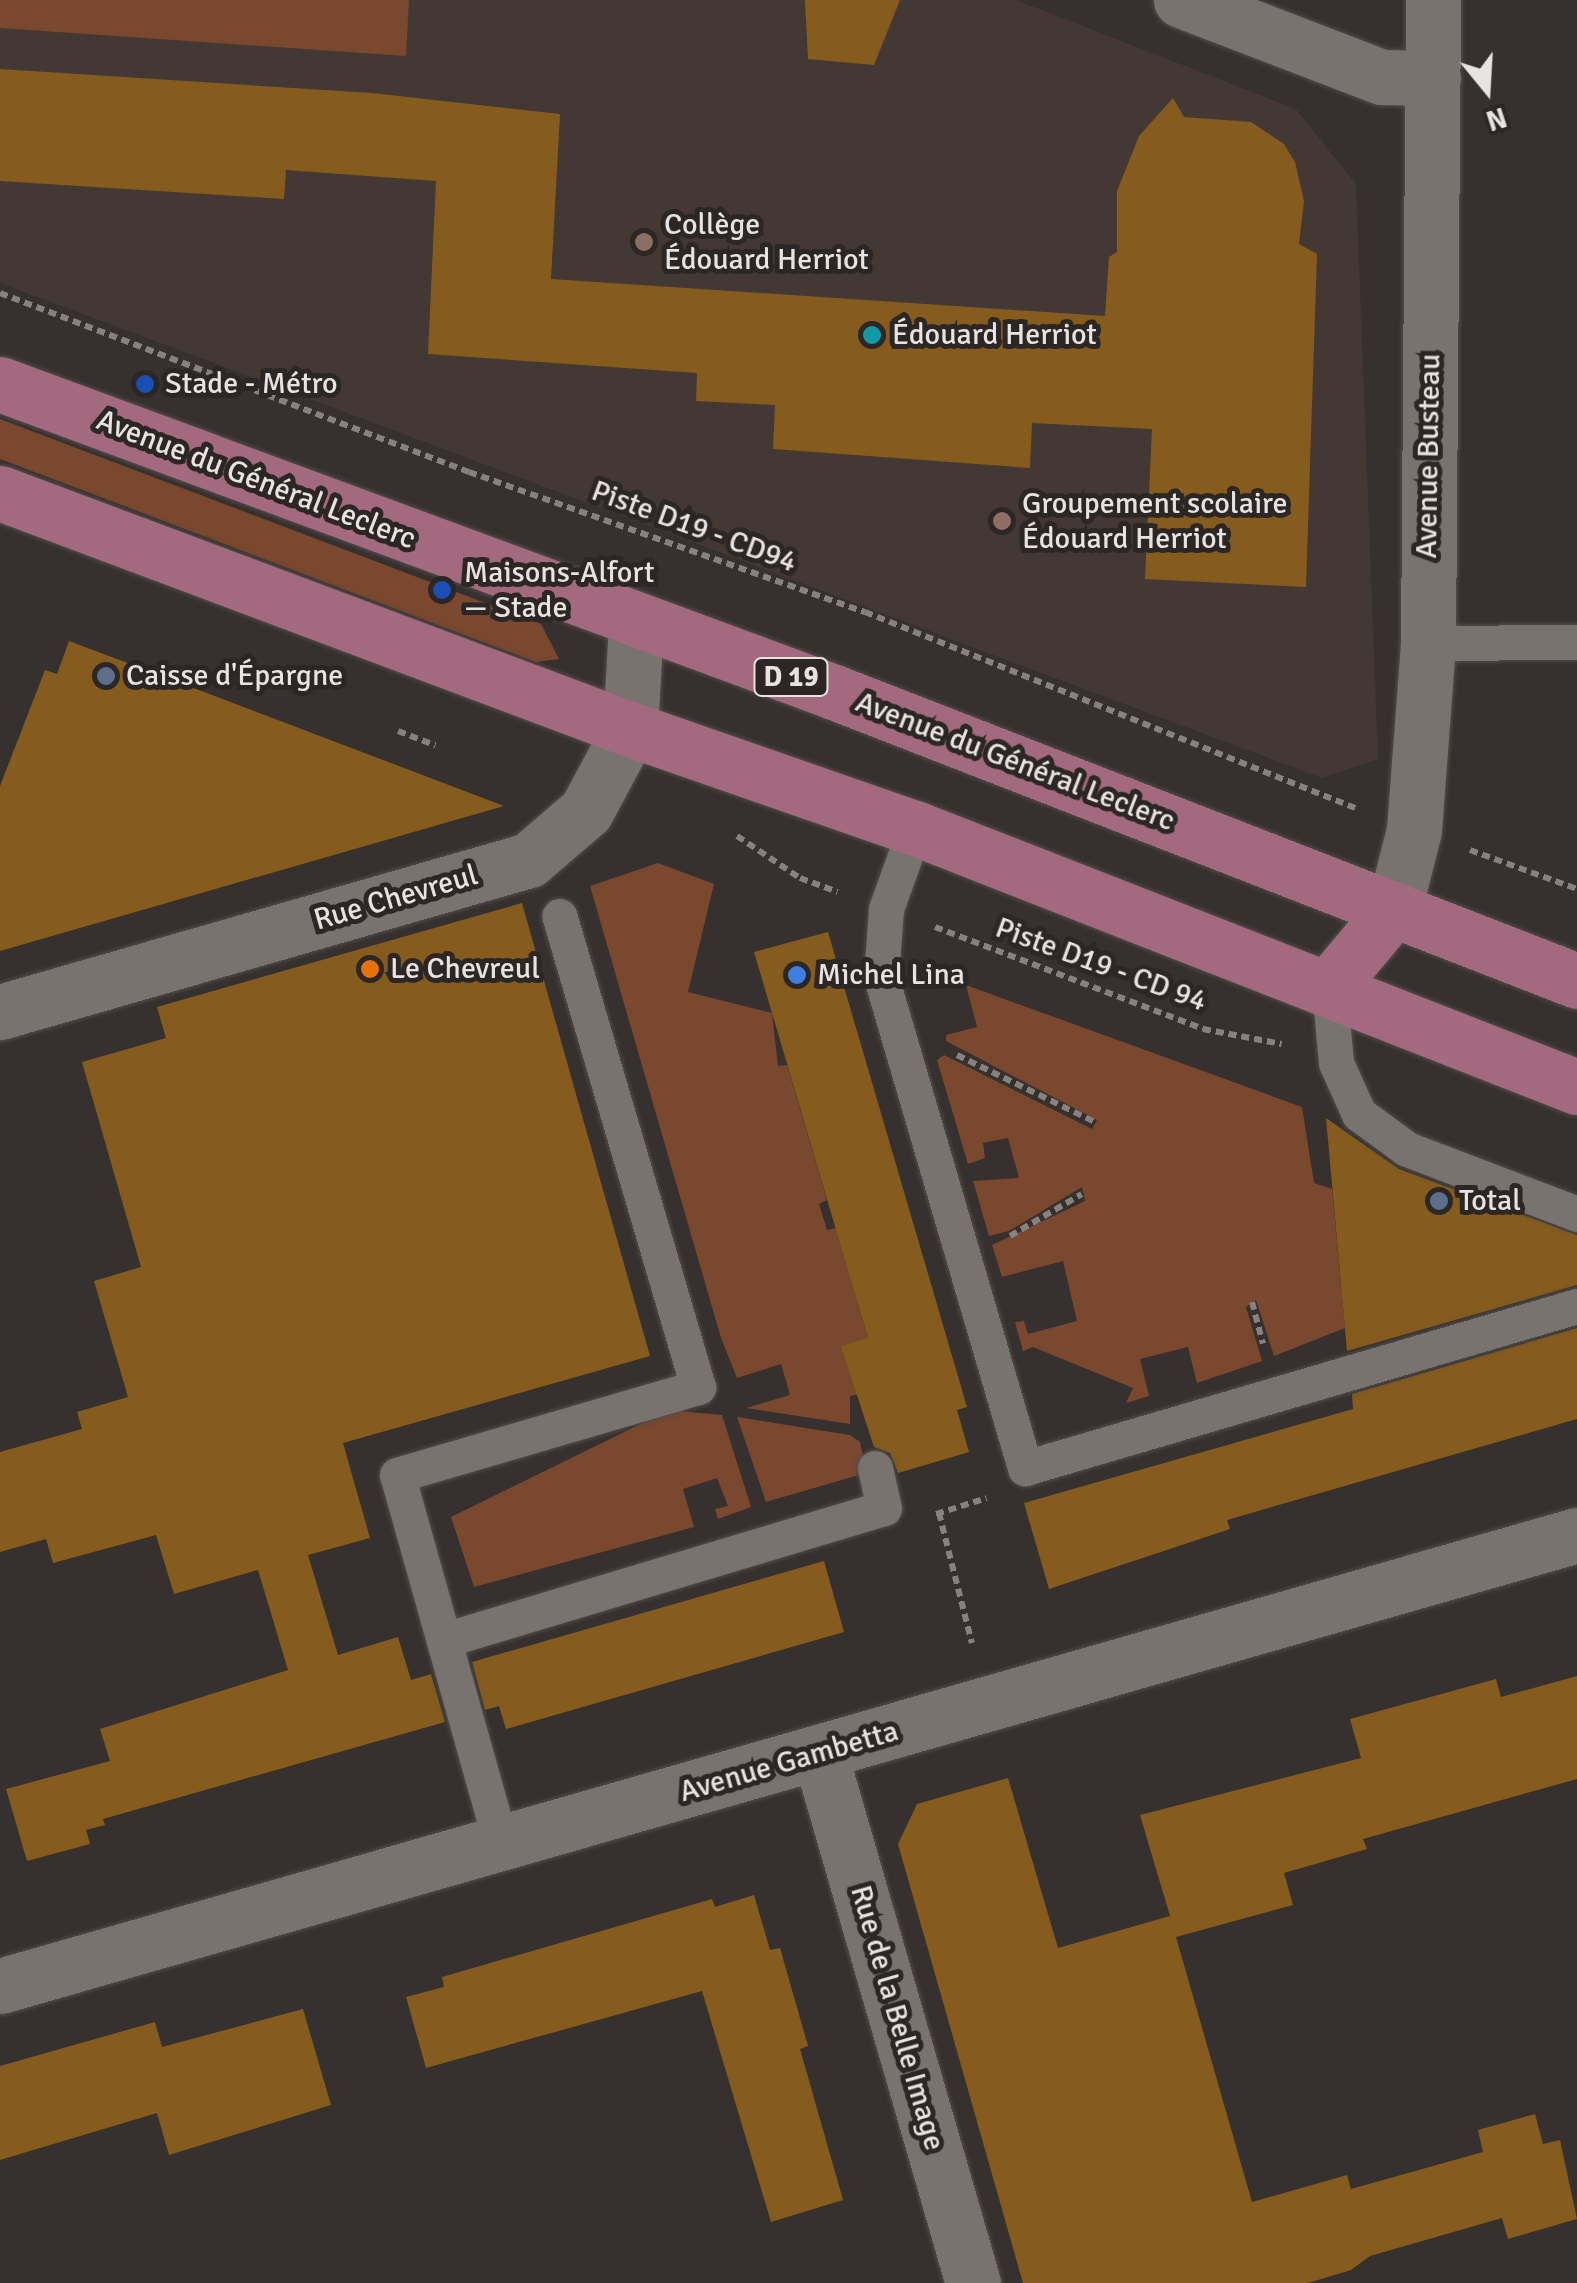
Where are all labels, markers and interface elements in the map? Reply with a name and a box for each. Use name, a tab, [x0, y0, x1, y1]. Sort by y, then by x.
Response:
north arrow	[1437, 40, 1537, 140]
text: N	[1482, 99, 1511, 138]
place label: Collège Édouard Herriot	[664, 207, 869, 278]
marker: Collège Édouard Herriot	[633, 231, 655, 253]
place label: Édouard Herriot	[892, 317, 1097, 353]
marker: Édouard Herriot	[861, 324, 883, 346]
street label: Avenue Busteau	[1409, 353, 1449, 559]
place label: Stade - Métro	[165, 366, 338, 402]
marker: Stade - Métro	[134, 373, 156, 395]
street label: Avenue du Général Leclerc	[91, 403, 421, 557]
street label: Piste D19 - CD94	[587, 473, 801, 581]
place label: Groupement scolaire Édouard Herriot	[1022, 486, 1288, 556]
marker: Groupement scolaire Édouard Herriot	[991, 510, 1013, 532]
place label: Maisons-Alfort — Stade	[464, 555, 655, 626]
marker: Maisons-Alfort — Stade	[429, 577, 455, 603]
road number: D 19	[751, 654, 831, 700]
place label: Caisse d'Épargne	[126, 658, 343, 694]
marker: Caisse d'Épargne	[95, 665, 117, 687]
street label: Avenue du Général Leclerc	[850, 685, 1180, 839]
street label: Rue Chevreul	[310, 857, 482, 939]
street label: Piste D19 - CD 94	[990, 910, 1212, 1020]
place label: Le Chevreul	[390, 951, 540, 987]
place label: Michel Lina	[817, 957, 965, 993]
marker: Le Chevreul	[359, 958, 381, 980]
marker: Michel Lina	[786, 964, 808, 986]
place label: Total	[1459, 1183, 1521, 1219]
marker: Total	[1428, 1190, 1450, 1212]
street label: Avenue Gambetta	[675, 1714, 903, 1810]
street label: Rue de la Belle Image	[842, 1881, 952, 2155]

